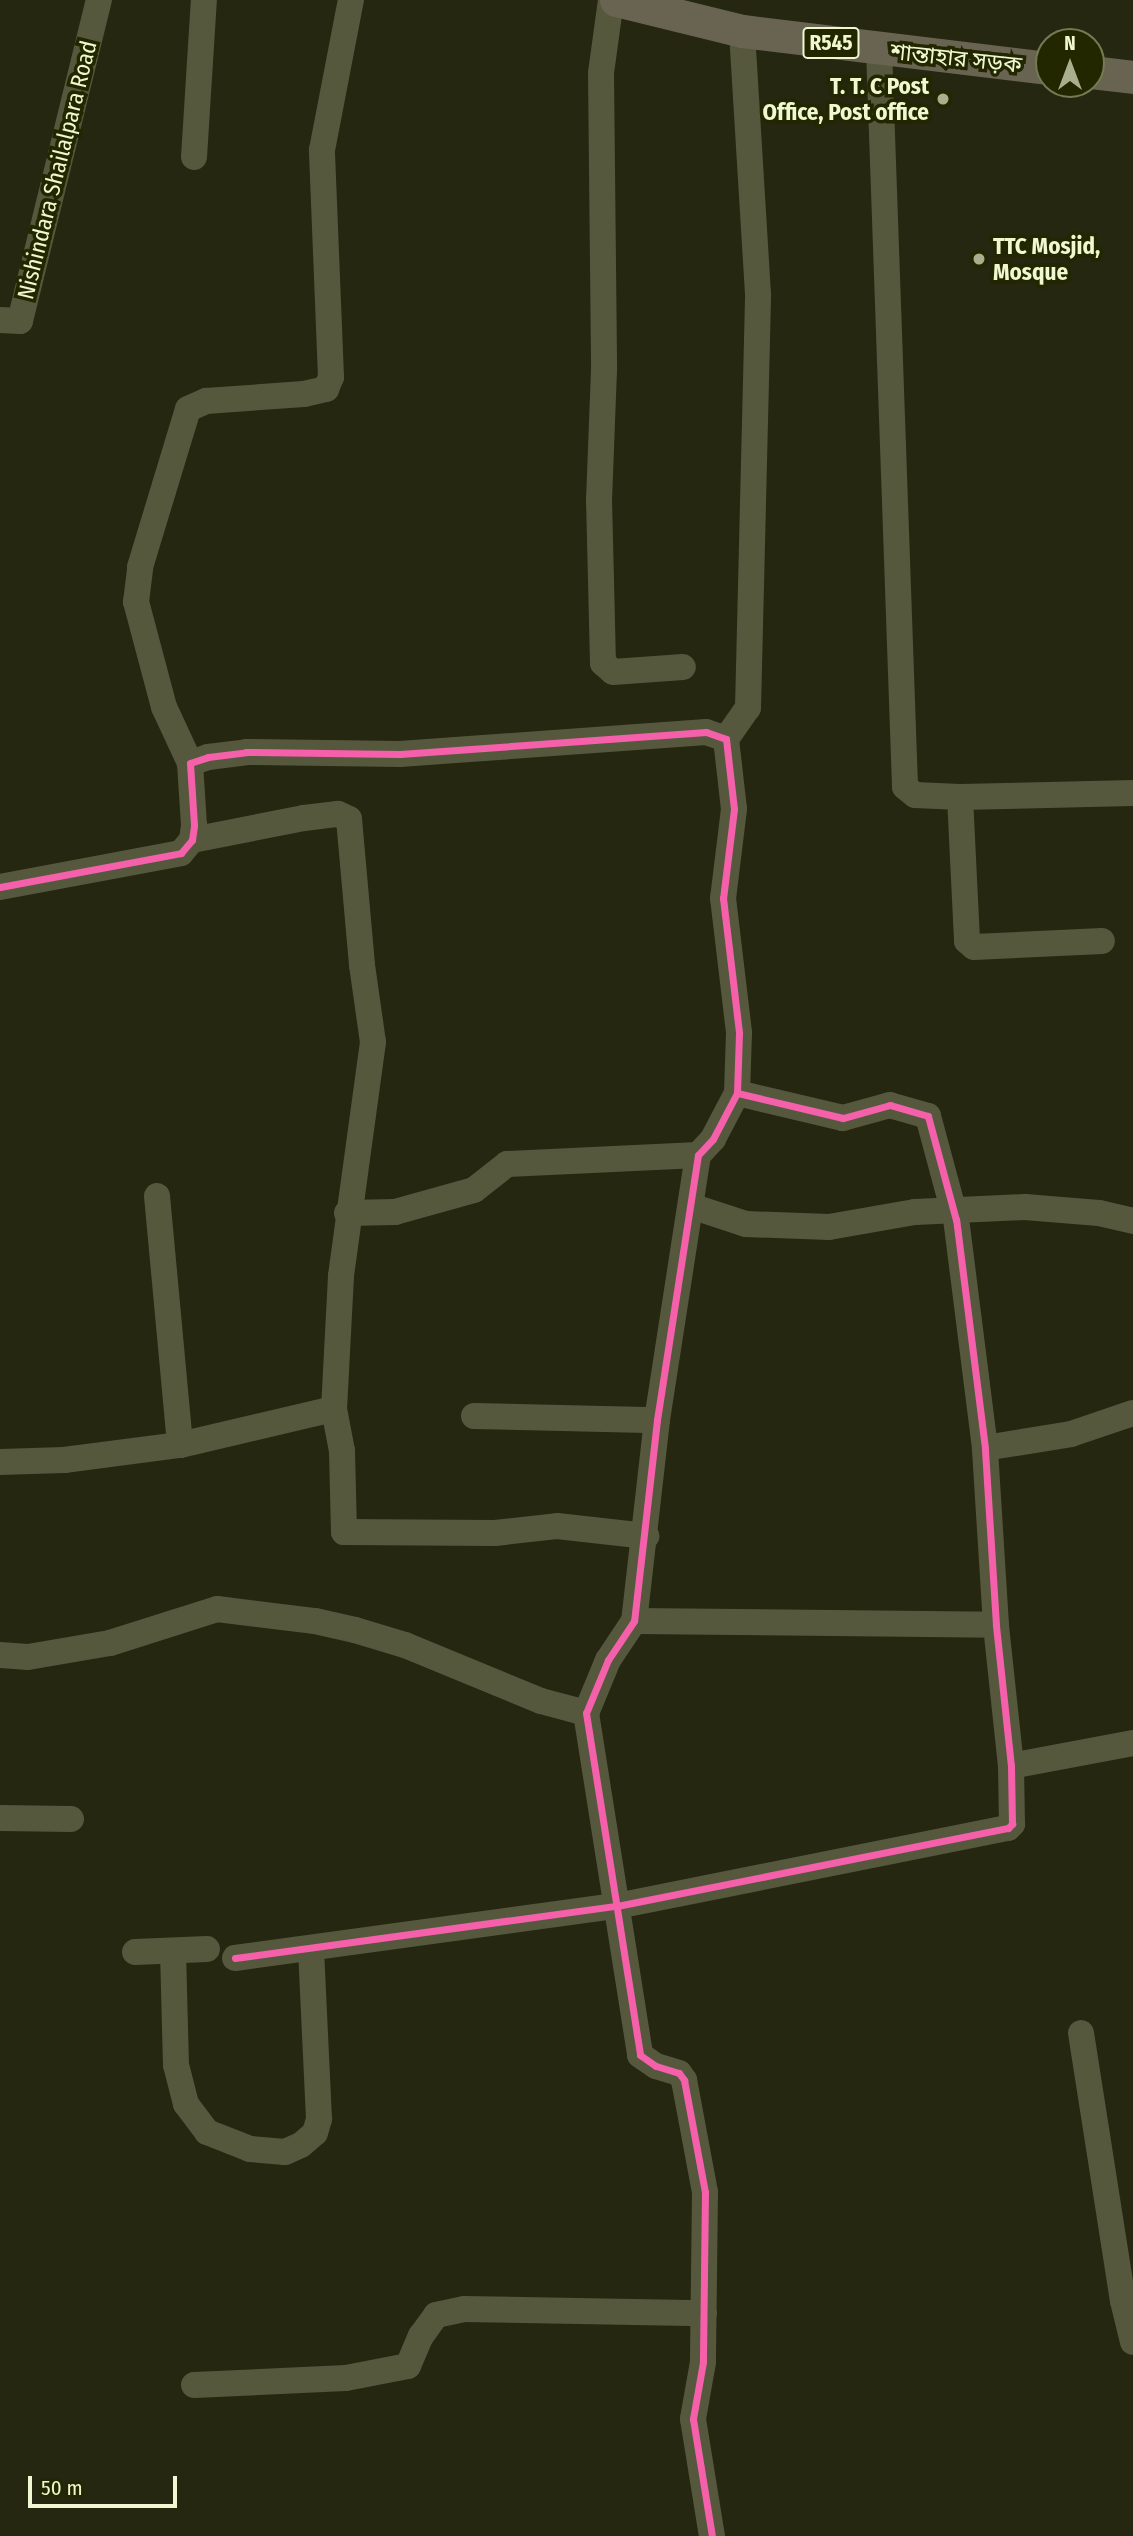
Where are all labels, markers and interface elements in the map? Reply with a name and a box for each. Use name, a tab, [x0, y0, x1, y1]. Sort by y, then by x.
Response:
road number: R545	[801, 26, 861, 60]
north arrow	[1035, 28, 1105, 98]
text: N	[1064, 32, 1076, 55]
street label: শান্তাহার সড়ক	[889, 37, 1023, 79]
street label: Nishindara Shailalpara Road	[11, 38, 103, 302]
place label: T. T. C Post Office, Post office	[763, 72, 929, 126]
marker: T. T. C Post Office, Post office	[935, 91, 951, 107]
place label: TTC Mosjid, Mosque	[993, 232, 1100, 286]
marker: TTC Mosjid, Mosque	[971, 251, 987, 267]
scale bar	[32, 2462, 180, 2506]
text: 50 m	[41, 2475, 83, 2501]

